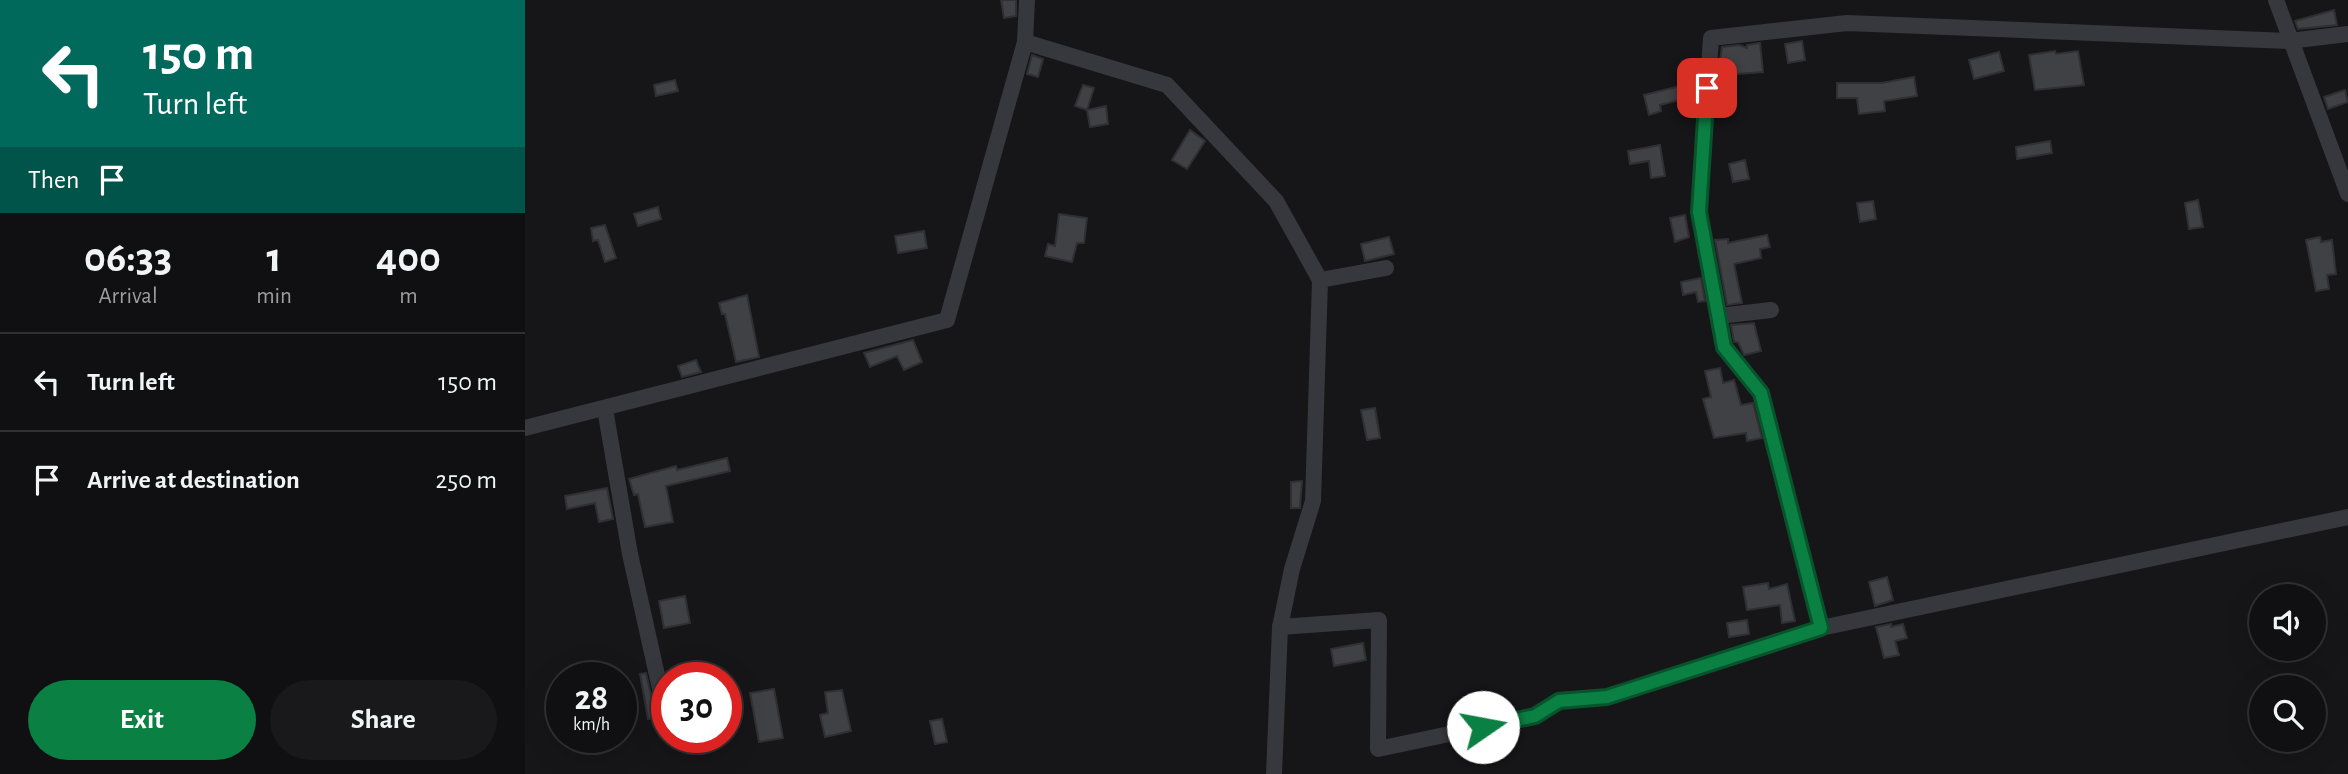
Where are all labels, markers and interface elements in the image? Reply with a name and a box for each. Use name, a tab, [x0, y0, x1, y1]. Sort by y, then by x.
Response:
icon: left	[28, 28, 119, 119]
text: 150 m	[143, 30, 254, 79]
pin	[1677, 58, 1737, 118]
icon: arrive	[1688, 69, 1726, 107]
text: Turn left	[143, 88, 247, 120]
icon: arrive	[93, 161, 131, 199]
text: Then	[28, 167, 79, 193]
text: 06:33	[84, 237, 172, 279]
text: 1	[266, 237, 282, 279]
text: 400	[376, 237, 441, 279]
text: Arrival	[98, 285, 158, 308]
text: min	[256, 285, 292, 308]
text: m	[399, 285, 418, 308]
icon: left	[28, 363, 66, 401]
text: Turn left	[87, 369, 175, 395]
text: 150 m	[438, 369, 497, 395]
icon: arrive	[28, 461, 66, 499]
text: Arrive at destination	[87, 467, 300, 493]
text: 250 m	[435, 467, 497, 493]
map controls	[2249, 584, 2326, 752]
button: sound	[2249, 584, 2326, 661]
speed limit sign: 30	[651, 662, 742, 753]
button: search	[2249, 675, 2326, 752]
button: Exit	[28, 680, 256, 760]
button: Share	[270, 680, 497, 760]
text: 28	[575, 681, 608, 716]
position arrow	[1446, 690, 1520, 764]
text: km/h	[573, 716, 610, 734]

